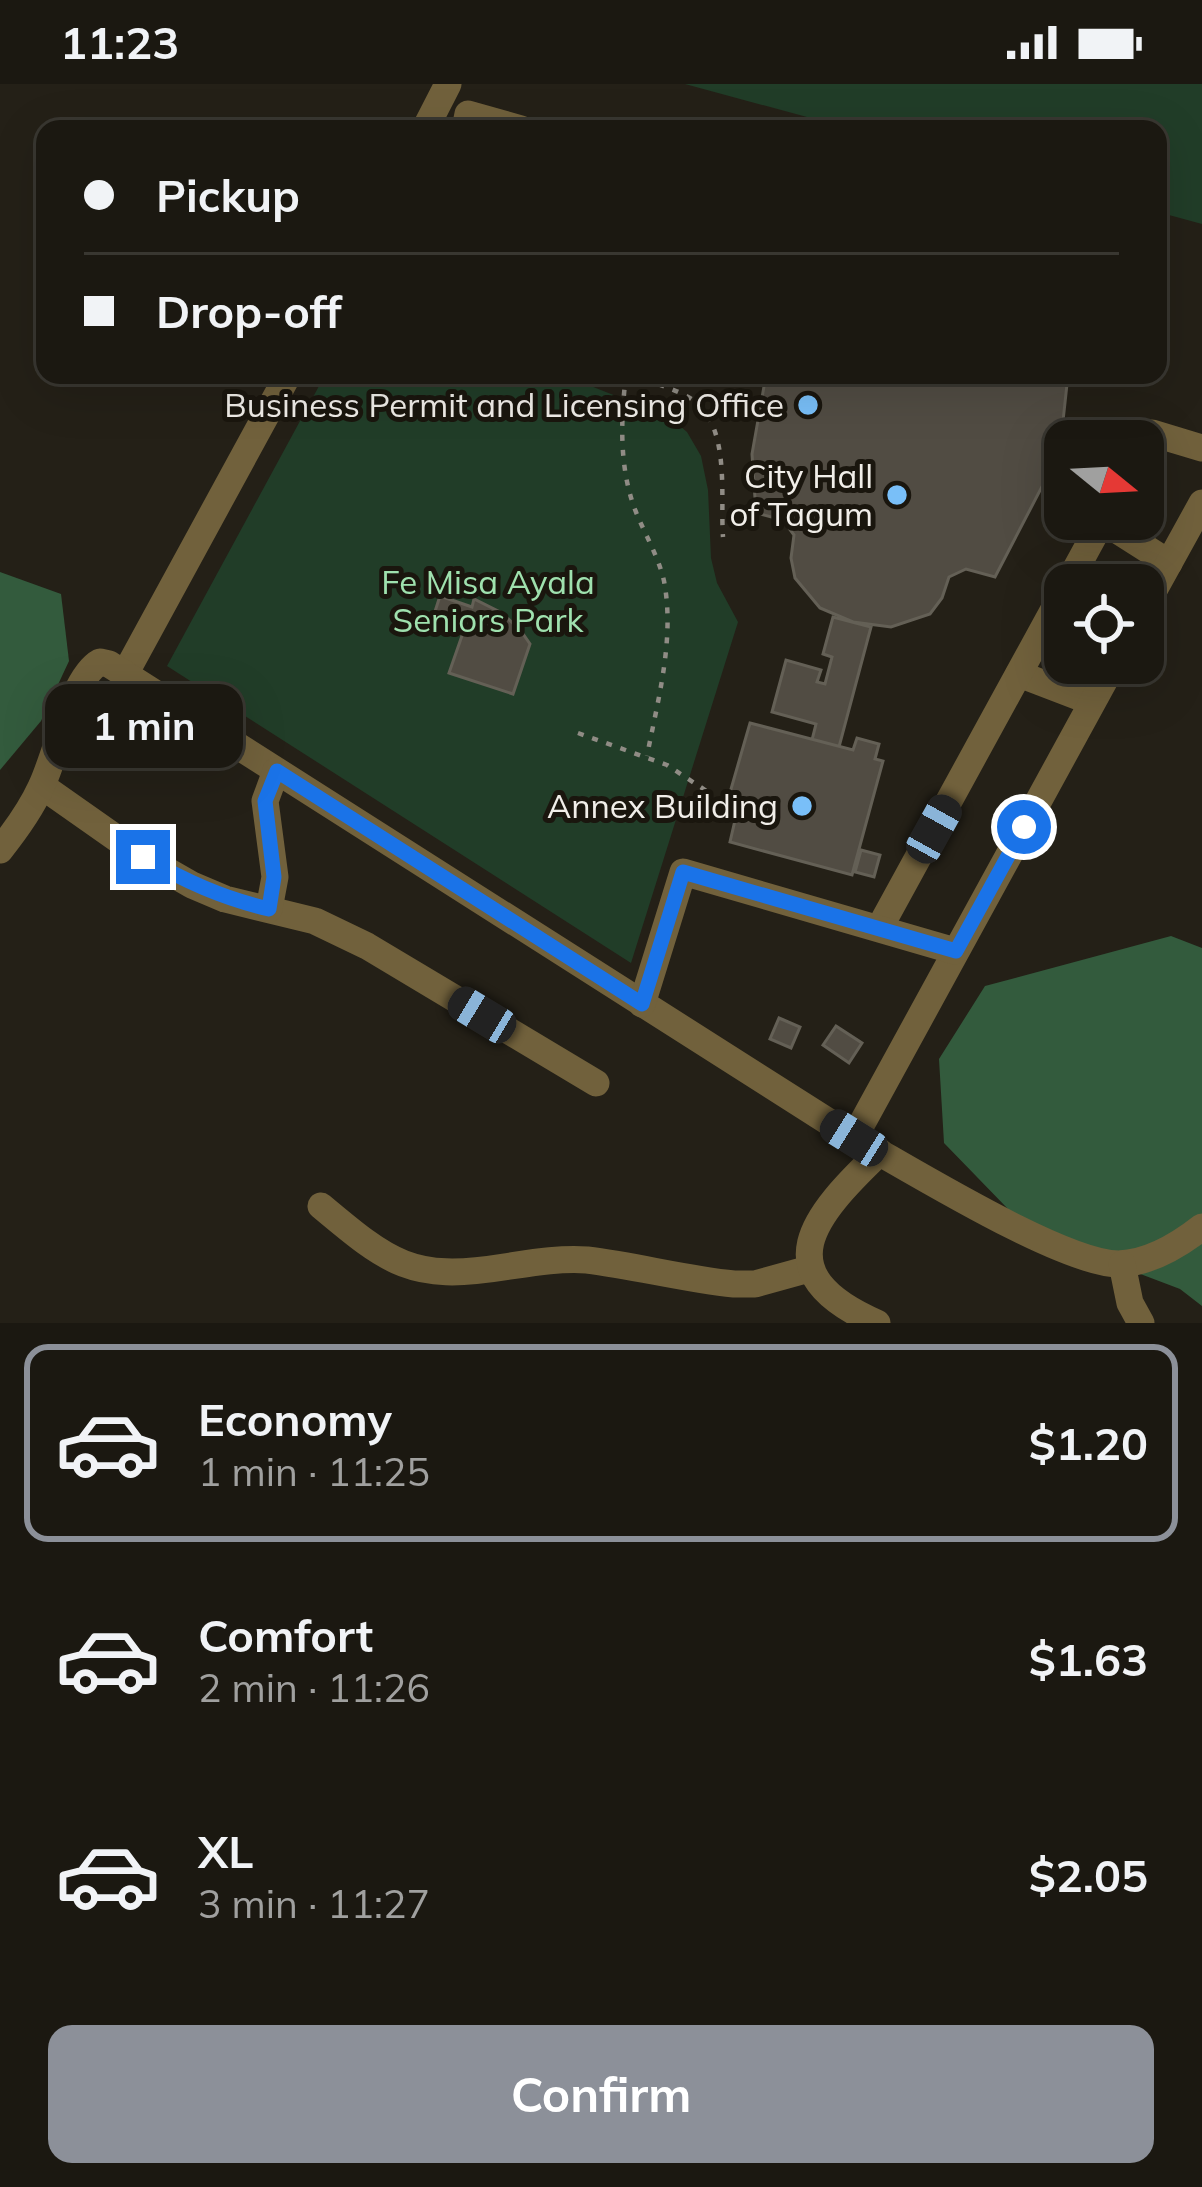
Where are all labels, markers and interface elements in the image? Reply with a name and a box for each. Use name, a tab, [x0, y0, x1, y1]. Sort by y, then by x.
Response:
text: 11:23	[60, 14, 179, 70]
text: Pickup	[156, 167, 300, 223]
text: Drop-off	[156, 283, 342, 339]
place label: Business Permit and Licensing Office	[224, 384, 784, 425]
marker: Business Permit and Licensing Office	[795, 392, 821, 418]
north arrow	[1044, 420, 1164, 540]
map controls	[1044, 420, 1164, 684]
place label: City Hall of Tagum	[729, 455, 873, 534]
marker: City Hall of Tagum	[884, 482, 910, 508]
park label: Fe Misa Ayala Seniors Park	[381, 561, 595, 640]
button: locate	[1044, 564, 1164, 684]
callout: 1 min	[44, 683, 242, 767]
text: 1 min	[93, 701, 195, 750]
place label: Annex Building	[547, 785, 778, 826]
car	[901, 789, 967, 869]
marker: Annex Building	[789, 793, 815, 819]
route start	[997, 800, 1051, 854]
route end	[116, 830, 170, 884]
car	[442, 981, 522, 1049]
car	[814, 1104, 894, 1172]
icon: car	[54, 1389, 162, 1497]
text: Economy	[198, 1391, 392, 1447]
text: $1.20	[1029, 1415, 1148, 1471]
text: 1 min · 11:25	[198, 1447, 430, 1496]
icon: car	[54, 1605, 162, 1713]
text: Comfort	[198, 1607, 373, 1663]
text: $1.63	[1029, 1631, 1148, 1687]
text: 2 min · 11:26	[198, 1663, 430, 1712]
icon: car	[54, 1821, 162, 1929]
text: XL	[198, 1823, 253, 1879]
text: $2.05	[1029, 1847, 1148, 1903]
text: 3 min · 11:27	[198, 1879, 430, 1928]
button: Confirm	[48, 2025, 1154, 2163]

